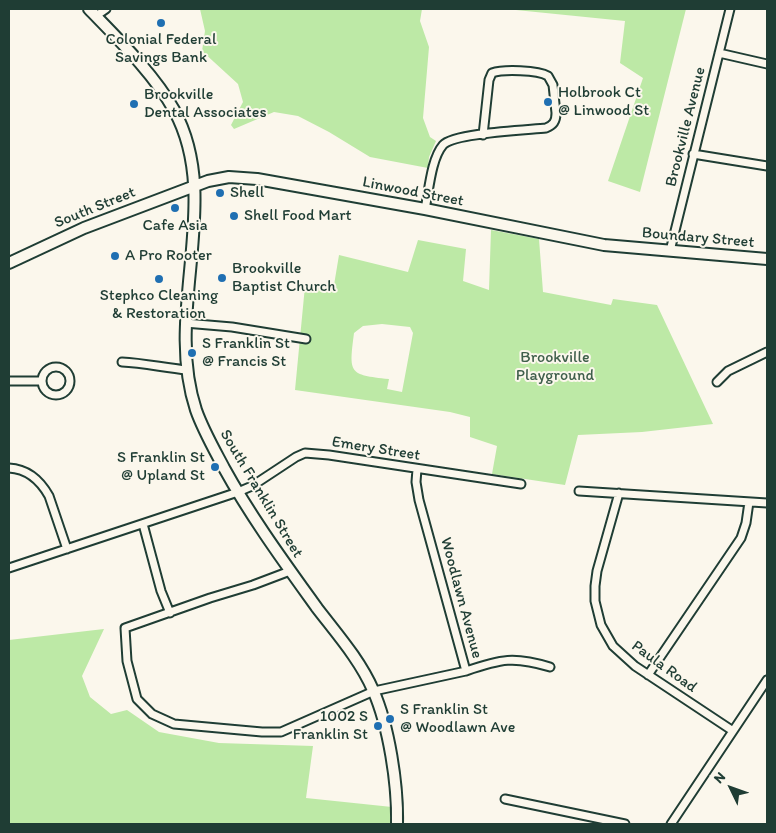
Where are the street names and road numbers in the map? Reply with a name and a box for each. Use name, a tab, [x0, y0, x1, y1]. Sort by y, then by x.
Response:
street label: Brookville Avenue	[662, 65, 710, 189]
street label: Linwood Street	[361, 173, 465, 211]
street label: South Street	[52, 183, 138, 233]
street label: Boundary Street	[641, 224, 755, 252]
street label: South Franklin Street	[215, 426, 307, 562]
street label: Emery Street	[330, 433, 422, 465]
street label: Woodlawn Avenue	[436, 535, 486, 661]
street label: Paula Road	[627, 637, 701, 697]

